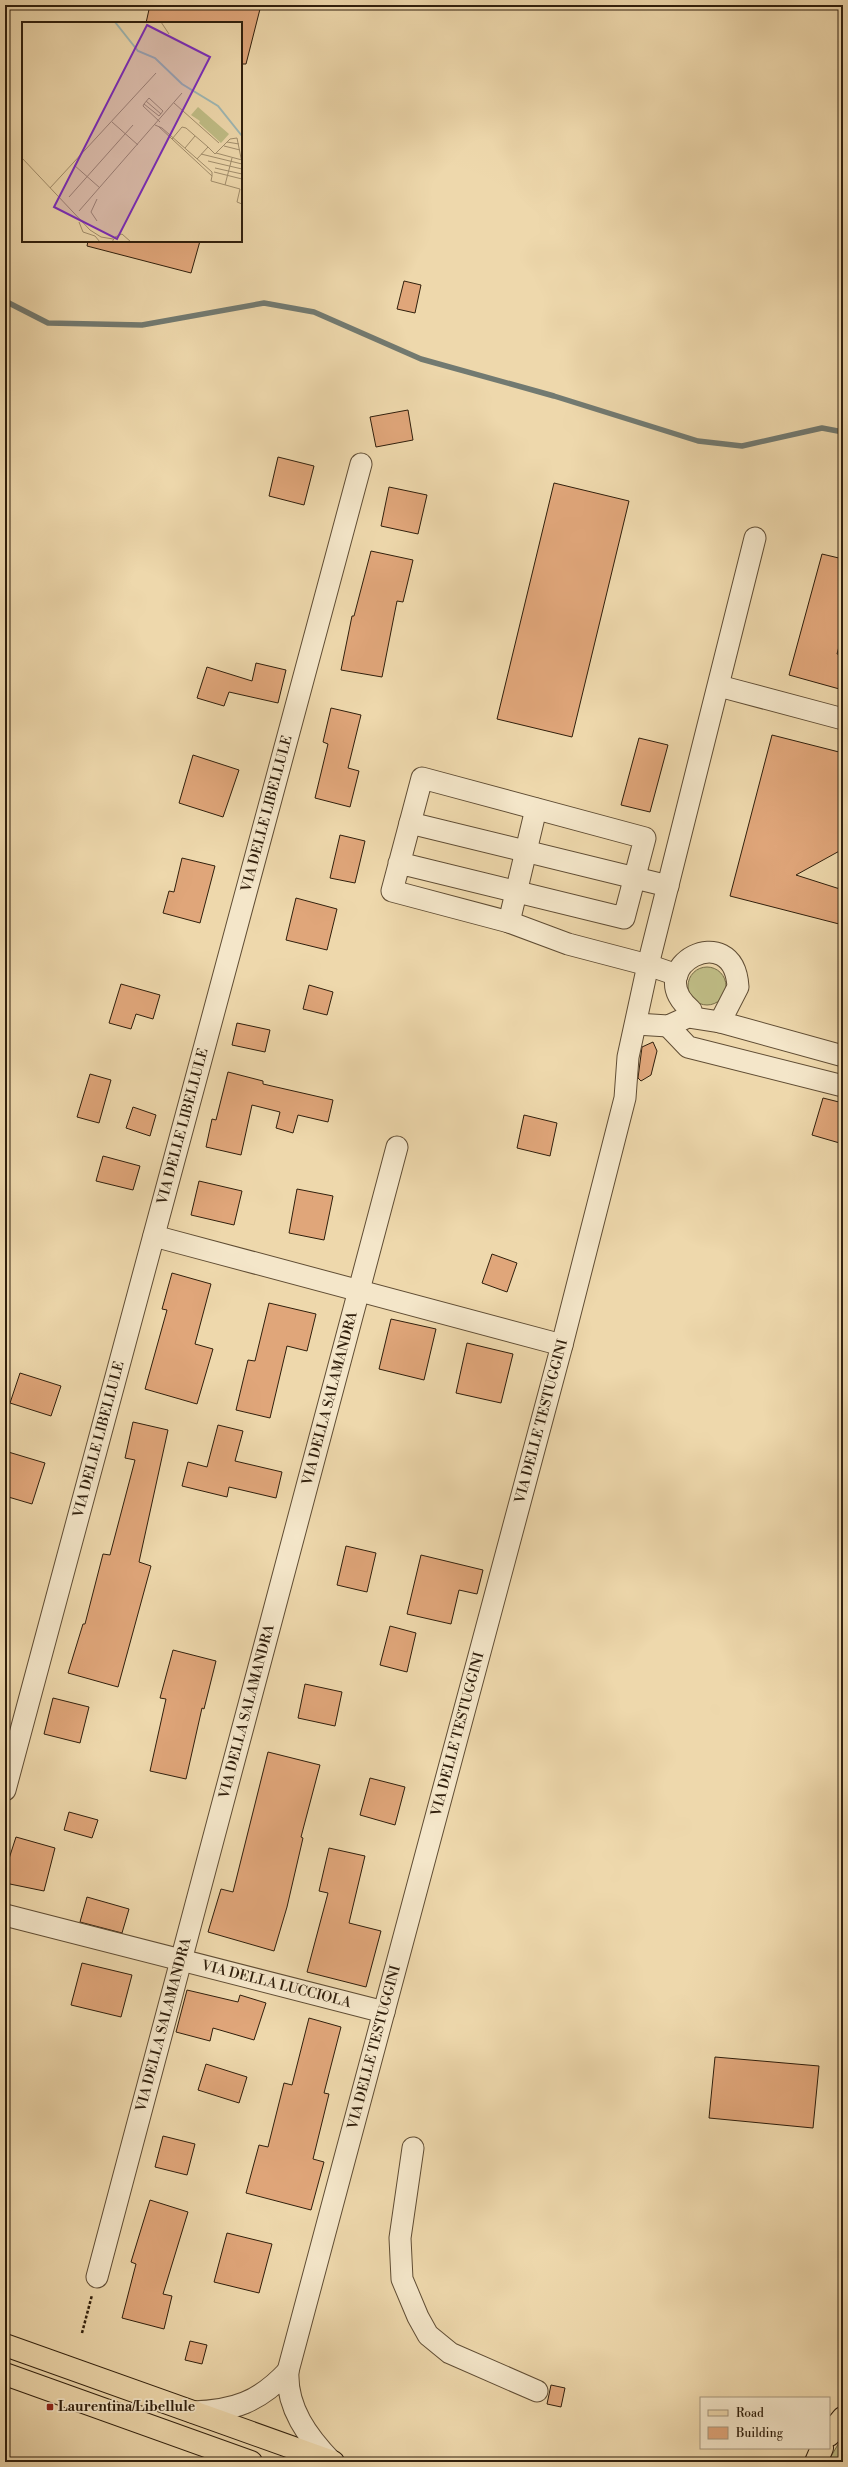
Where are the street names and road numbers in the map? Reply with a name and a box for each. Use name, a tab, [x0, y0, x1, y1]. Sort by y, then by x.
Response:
street label: VIA DELLE LIBELLULE	[237, 733, 297, 895]
street label: VIA DELLE LIBELLULE	[153, 1046, 213, 1208]
street label: VIA DELLA SALAMANDRA	[298, 1309, 362, 1488]
street label: VIA DELLE TESTUGGINI	[511, 1337, 572, 1506]
street label: VIA DELLE LIBELLULE	[69, 1359, 129, 1520]
street label: VIA DELLA SALAMANDRA	[215, 1622, 279, 1801]
street label: VIA DELLE TESTUGGINI	[427, 1650, 489, 1819]
street label: VIA DELLA SALAMANDRA	[132, 1935, 196, 2115]
street label: VIA DELLA LUCCIOLA	[199, 1956, 353, 2012]
street label: VIA DELLE TESTUGGINI	[344, 1963, 405, 2132]

